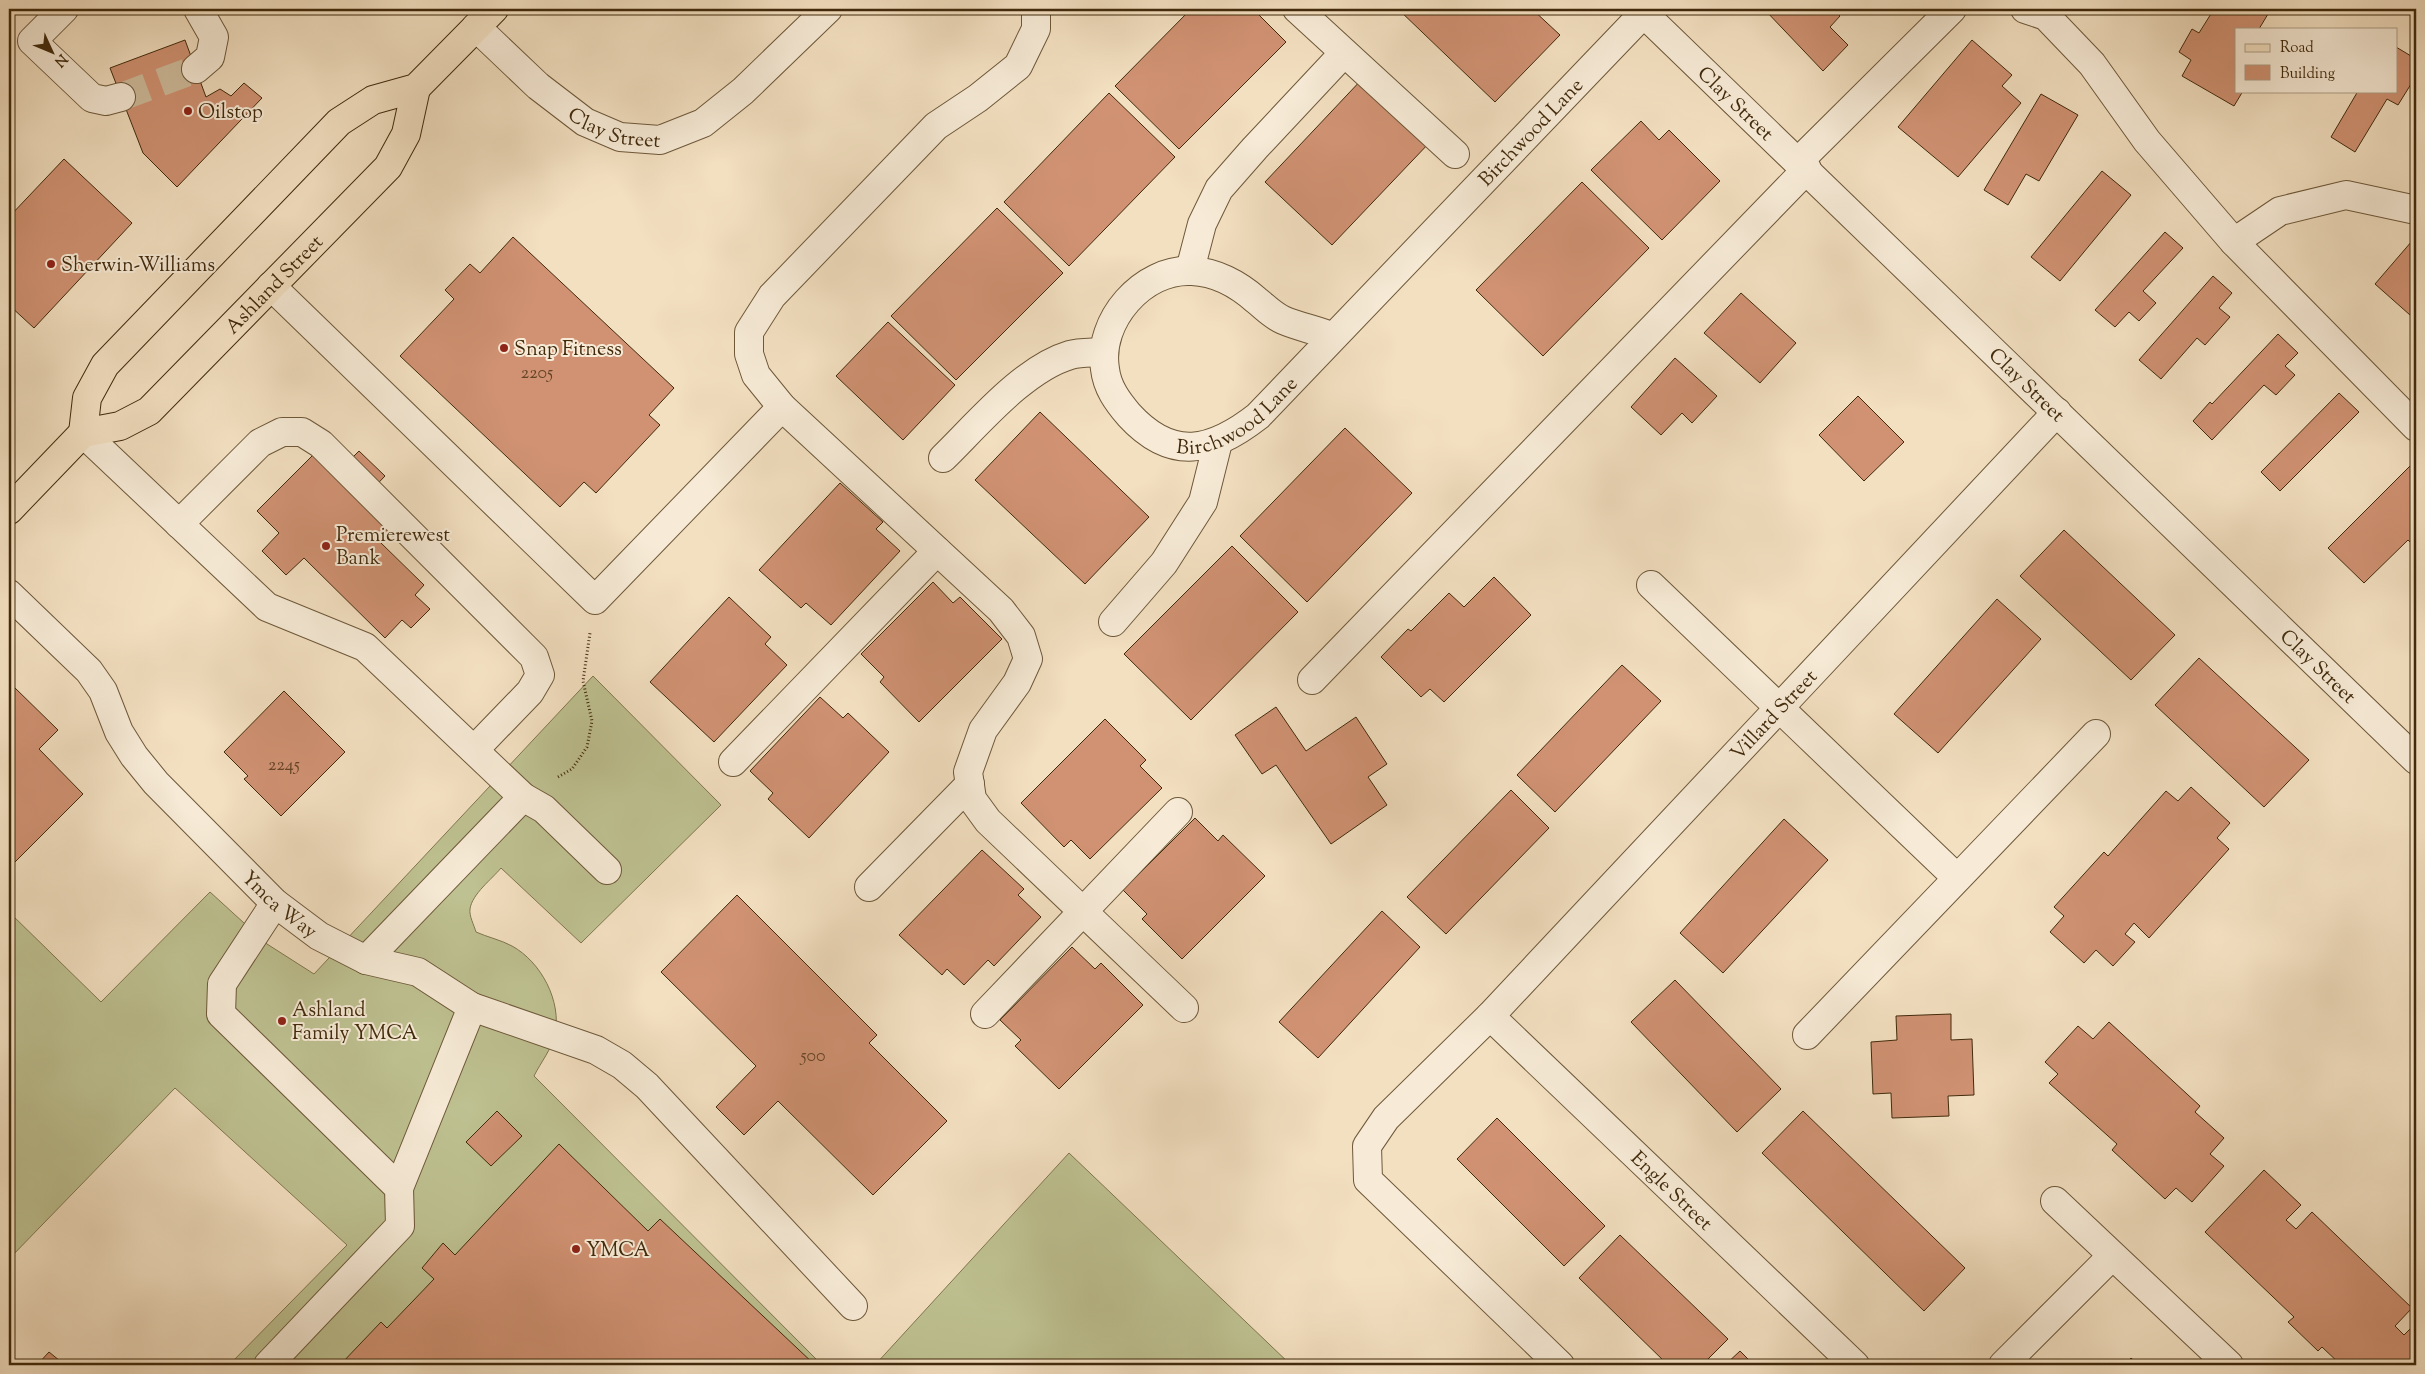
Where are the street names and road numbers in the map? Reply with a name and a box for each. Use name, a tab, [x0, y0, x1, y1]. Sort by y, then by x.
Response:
street label: Clay Street	[1690, 61, 1779, 149]
street label: Birchwood Lane	[1473, 73, 1591, 194]
street label: Clay Street	[560, 101, 661, 157]
street label: Ashland Street	[220, 229, 331, 342]
street label: Clay Street	[1981, 342, 2070, 430]
street label: Birchwood Lane	[1175, 371, 1305, 464]
street label: Clay Street	[2272, 624, 2362, 712]
street label: Villard Street	[1725, 664, 1825, 768]
street label: Ymca Way	[234, 865, 322, 947]
street label: Engle Street	[1623, 1145, 1718, 1239]

